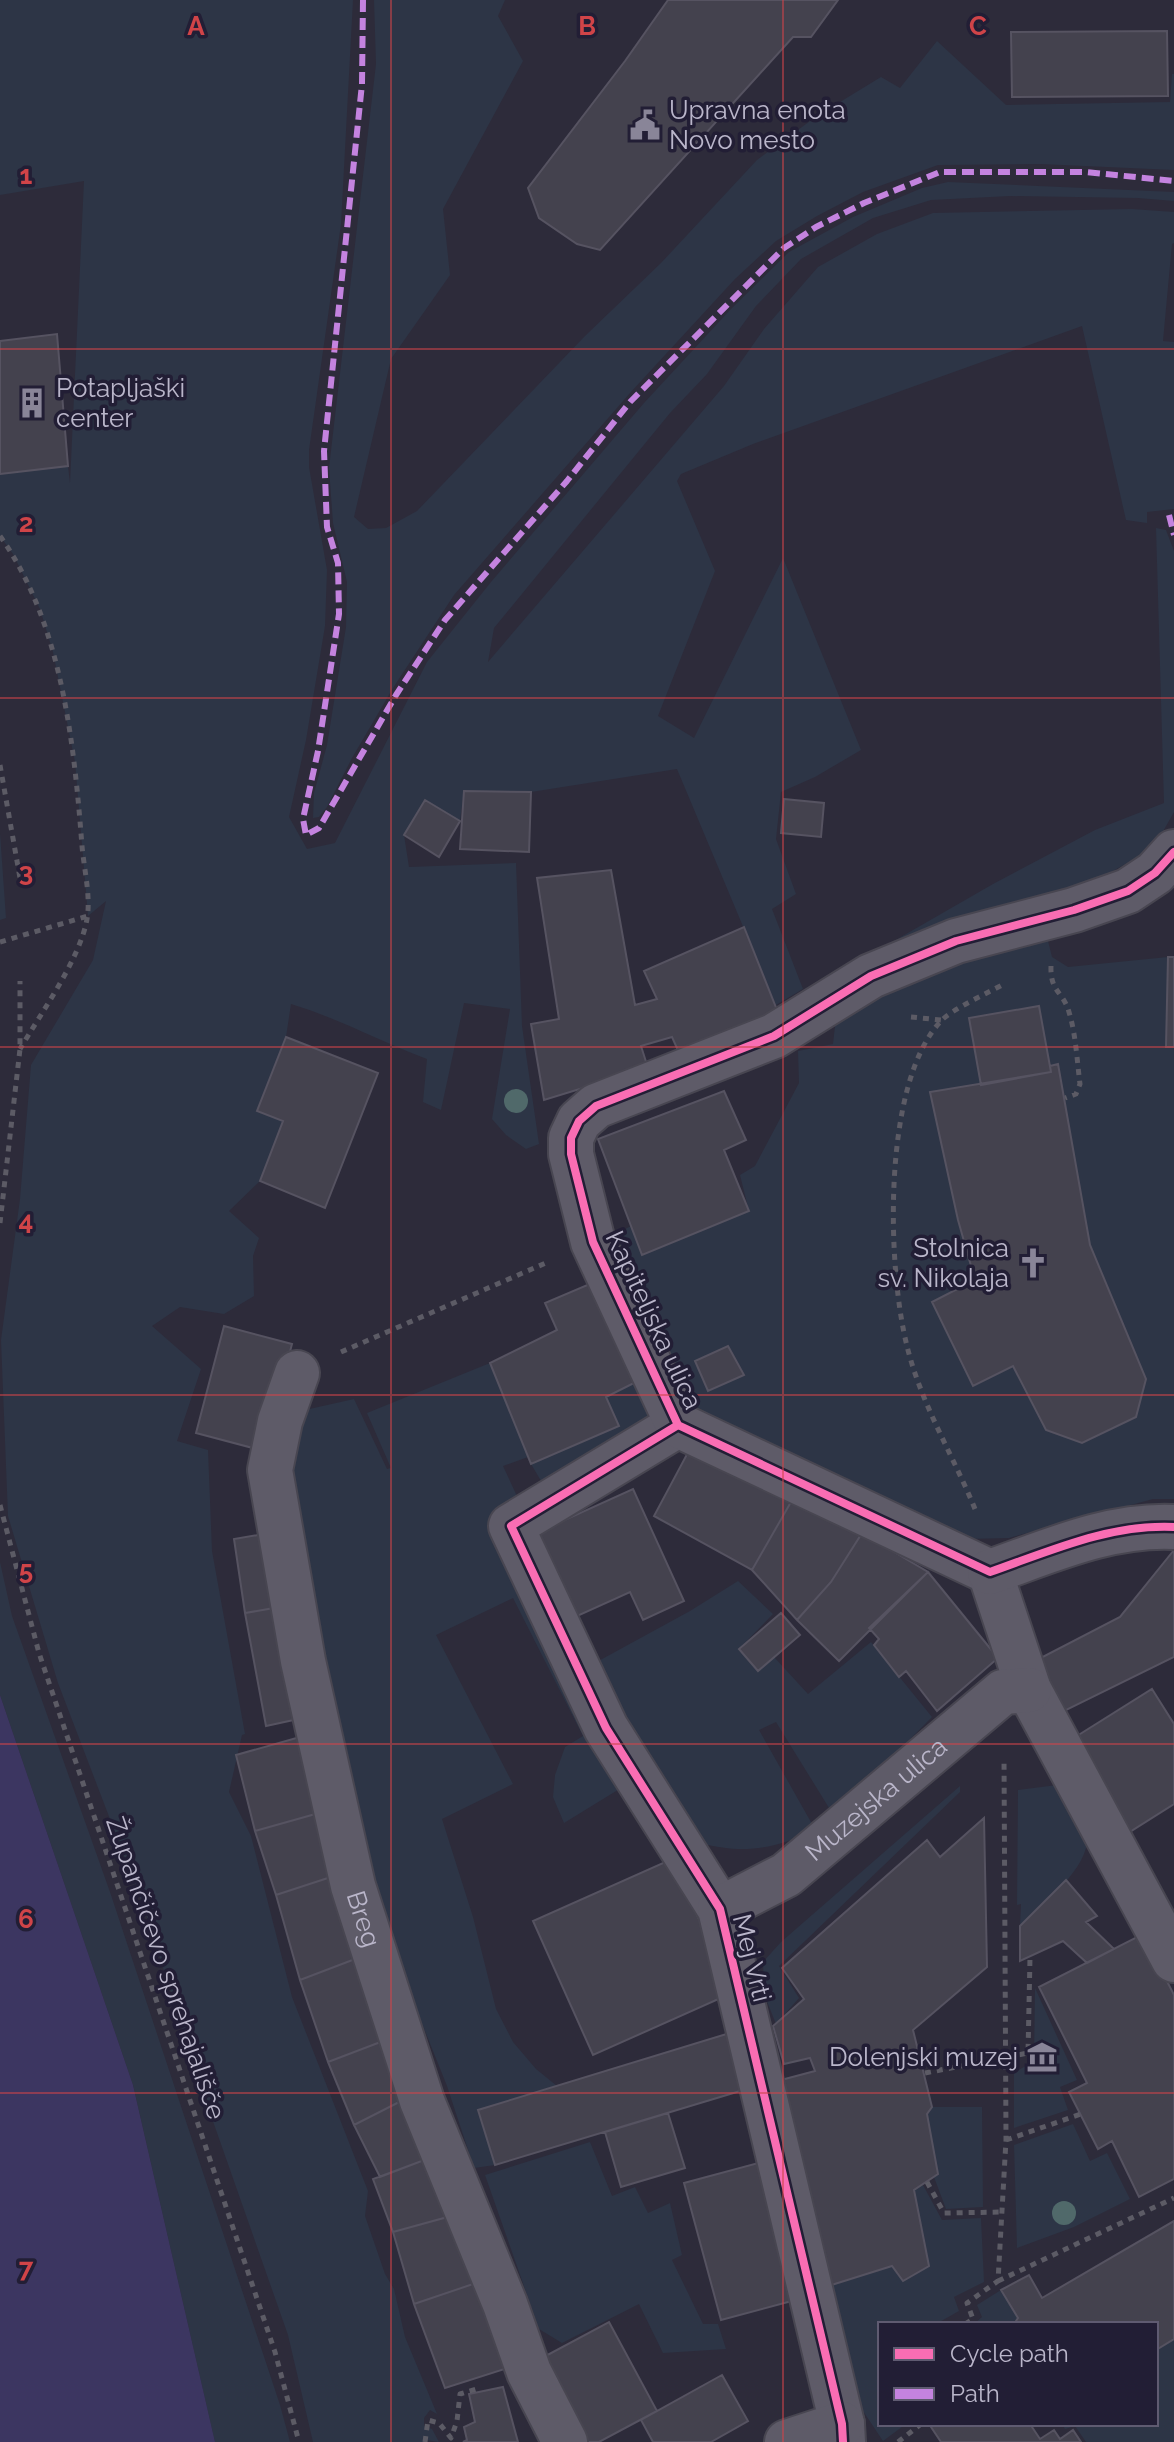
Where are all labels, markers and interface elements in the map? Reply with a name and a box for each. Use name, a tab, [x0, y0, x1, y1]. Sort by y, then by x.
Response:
text: A	[187, 11, 205, 41]
text: B	[578, 11, 596, 41]
text: C	[969, 11, 987, 41]
place label: Upravna enota Novo mesto	[669, 95, 846, 155]
public building icon: Upravna enota Novo mesto	[628, 108, 662, 142]
text: 1	[20, 160, 33, 190]
place label: Potapljaški center	[56, 373, 185, 433]
building icon: Potapljaški center	[15, 386, 49, 420]
text: 2	[19, 508, 33, 538]
text: 3	[19, 857, 33, 887]
text: 4	[19, 1206, 33, 1236]
street label: Kapiteljska ulica	[600, 1226, 708, 1414]
place label: Stolnica sv. Nikolaja	[878, 1233, 1009, 1293]
church icon: Stolnica sv. Nikolaja	[1016, 1246, 1050, 1280]
text: 5	[19, 1555, 33, 1585]
street label: Muzejska ulica	[799, 1731, 953, 1867]
street label: Župančičevo sprehajališče	[100, 1812, 233, 2123]
street label: Breg	[341, 1887, 387, 1951]
text: 6	[18, 1904, 34, 1934]
street label: Mej Vrti	[727, 1911, 777, 2005]
museum icon: Dolenjski muzej	[1025, 2040, 1059, 2074]
place label: Dolenjski muzej	[829, 2042, 1018, 2072]
text: 7	[19, 2253, 34, 2283]
legend	[878, 2322, 1158, 2426]
text: Cycle path	[950, 2339, 1069, 2368]
text: Path	[950, 2379, 1000, 2408]

